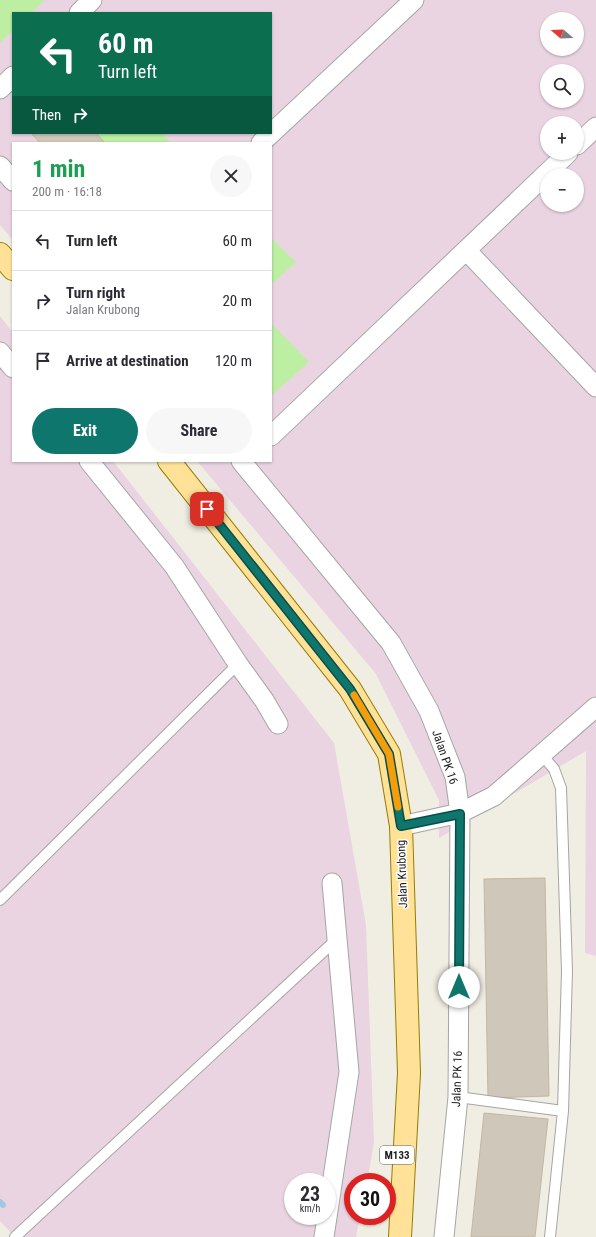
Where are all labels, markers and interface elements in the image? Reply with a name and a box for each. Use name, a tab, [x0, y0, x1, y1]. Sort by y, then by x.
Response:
north arrow	[540, 12, 584, 56]
map controls	[540, 12, 584, 212]
text: 60 m	[98, 27, 154, 60]
icon: left	[32, 28, 84, 80]
text: Turn left	[98, 61, 157, 82]
button: search	[540, 64, 584, 108]
icon: right	[69, 104, 91, 126]
text: Then	[32, 106, 61, 124]
button: +	[540, 116, 584, 160]
text: 1 min	[32, 155, 85, 183]
button: close	[210, 155, 252, 197]
button: −	[540, 168, 584, 212]
text: 200 m · 16:18	[32, 184, 102, 199]
icon: left	[32, 230, 54, 252]
text: Turn left	[66, 232, 117, 250]
text: 60 m	[222, 232, 252, 250]
text: Turn right	[66, 284, 125, 302]
icon: right	[32, 290, 54, 312]
text: 20 m	[222, 292, 252, 310]
text: Jalan Krubong	[66, 302, 140, 317]
icon: arrive	[32, 350, 54, 372]
text: Arrive at destination	[66, 352, 189, 370]
text: 120 m	[215, 352, 252, 370]
button: Exit	[32, 408, 138, 454]
button: Share	[146, 408, 252, 454]
pin	[190, 492, 224, 526]
icon: arrive	[196, 498, 218, 520]
street label: Jalan PK 16	[429, 728, 461, 786]
street label: Jalan Krubong	[394, 840, 410, 908]
position arrow	[438, 966, 480, 1008]
street label: Jalan PK 16	[449, 1050, 465, 1107]
road number: M133	[380, 1146, 414, 1164]
speed limit sign: 30	[344, 1173, 396, 1225]
text: 23	[300, 1182, 320, 1206]
text: km/h	[300, 1203, 320, 1214]

